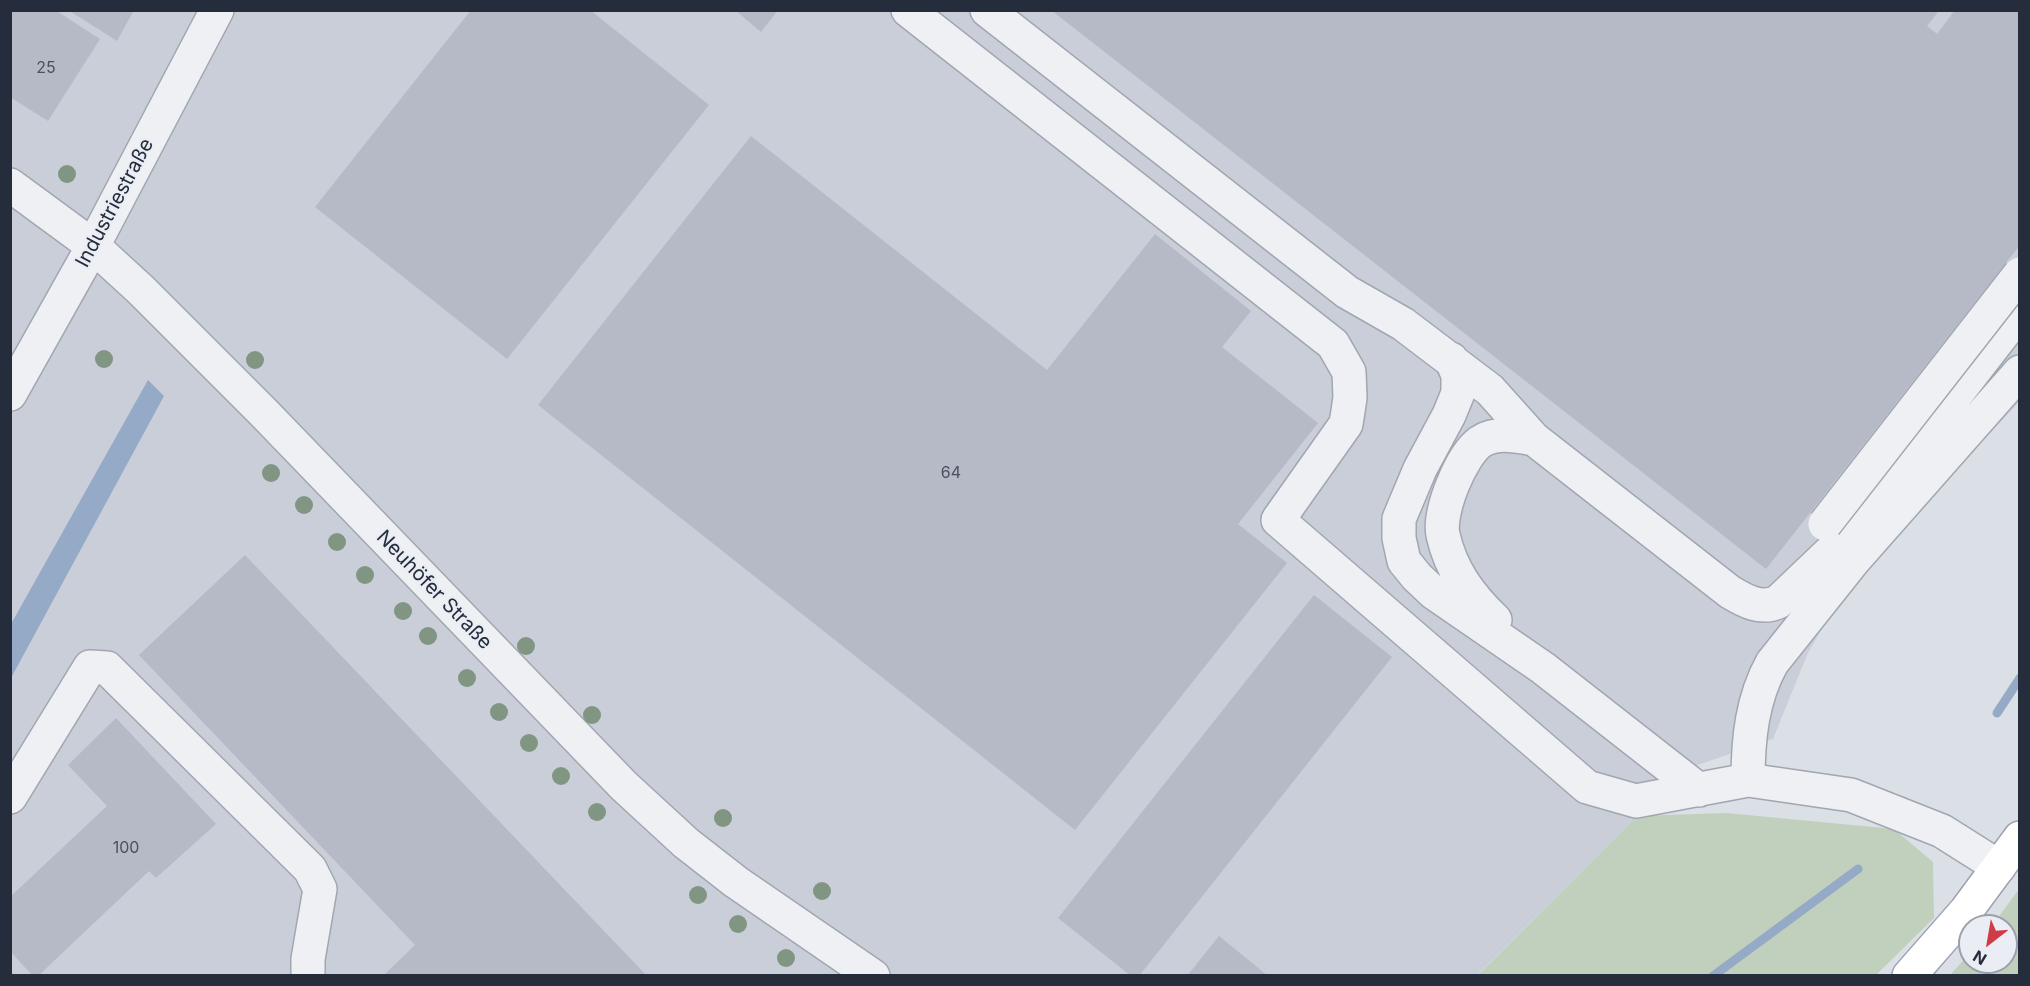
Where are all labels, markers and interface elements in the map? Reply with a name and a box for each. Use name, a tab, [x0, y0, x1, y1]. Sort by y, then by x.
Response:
house number: 25	[36, 58, 56, 78]
street label: Industriestraße	[71, 134, 159, 272]
house number: 64	[941, 463, 961, 483]
street label: Neuhöfer Straße	[371, 526, 497, 654]
house number: 100	[113, 838, 139, 858]
north arrow	[1958, 914, 2018, 974]
text: N	[1969, 946, 1990, 969]

